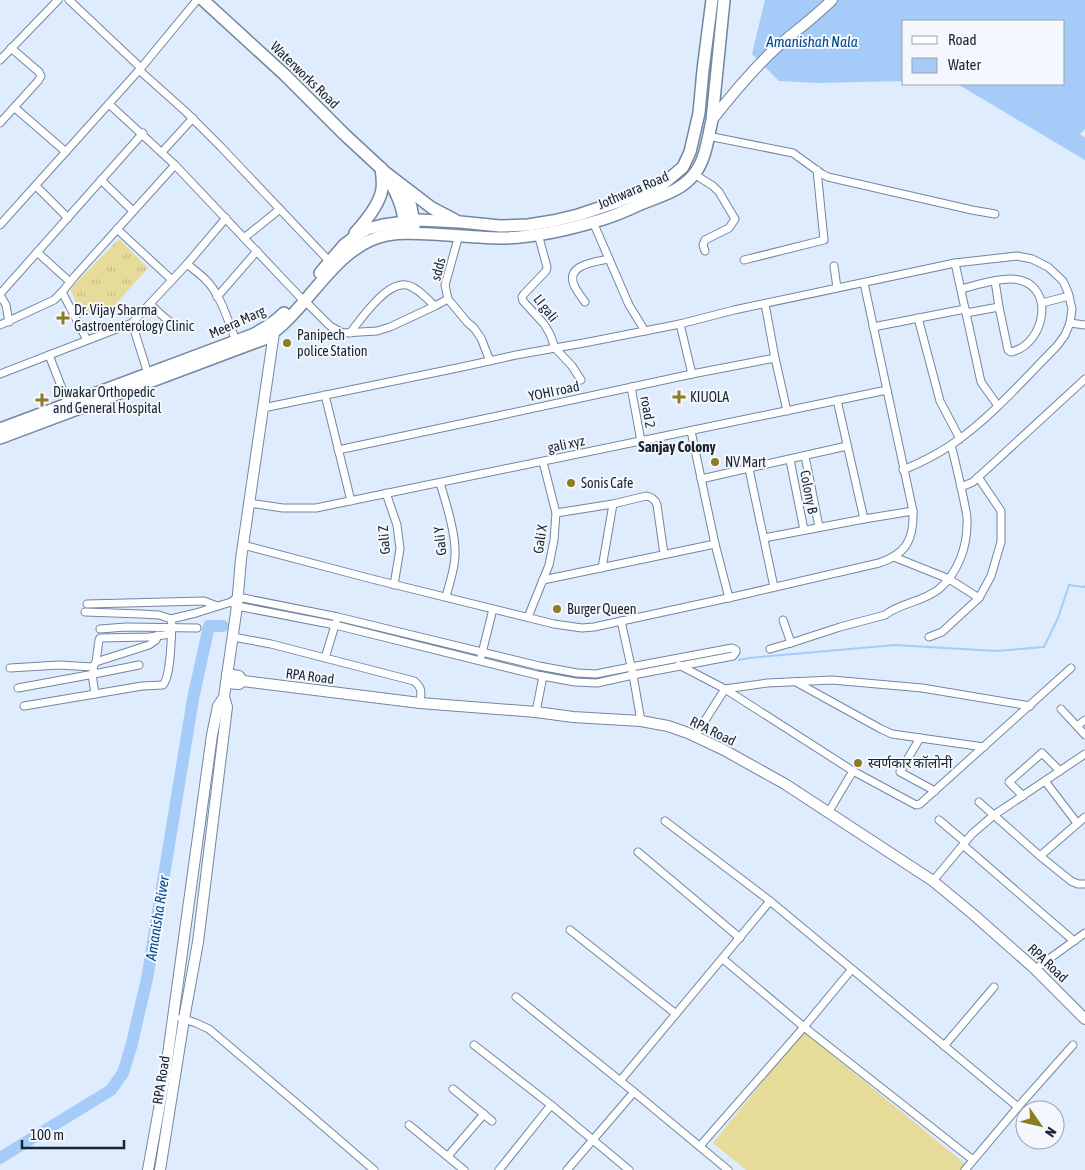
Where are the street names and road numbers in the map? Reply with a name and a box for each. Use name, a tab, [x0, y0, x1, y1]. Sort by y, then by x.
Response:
street label: Waterworks Road	[267, 38, 343, 112]
street label: Jothwara Road	[595, 168, 671, 212]
street label: sdds	[427, 256, 449, 282]
street label: LI gali	[530, 291, 562, 325]
street label: Meera Marg	[206, 303, 268, 341]
street label: YOHI road	[527, 378, 581, 404]
street label: road 2	[637, 395, 659, 429]
street label: gali xyz	[546, 432, 586, 456]
street label: Colony B	[797, 469, 821, 516]
street label: Gali X	[530, 523, 550, 555]
street label: Gali Z	[375, 525, 393, 555]
street label: Gali Y	[430, 525, 449, 556]
street label: RPA Road	[285, 665, 335, 687]
street label: RPA Road	[688, 713, 738, 749]
street label: RPA Road	[1025, 941, 1071, 985]
street label: RPA Road	[149, 1055, 173, 1105]

